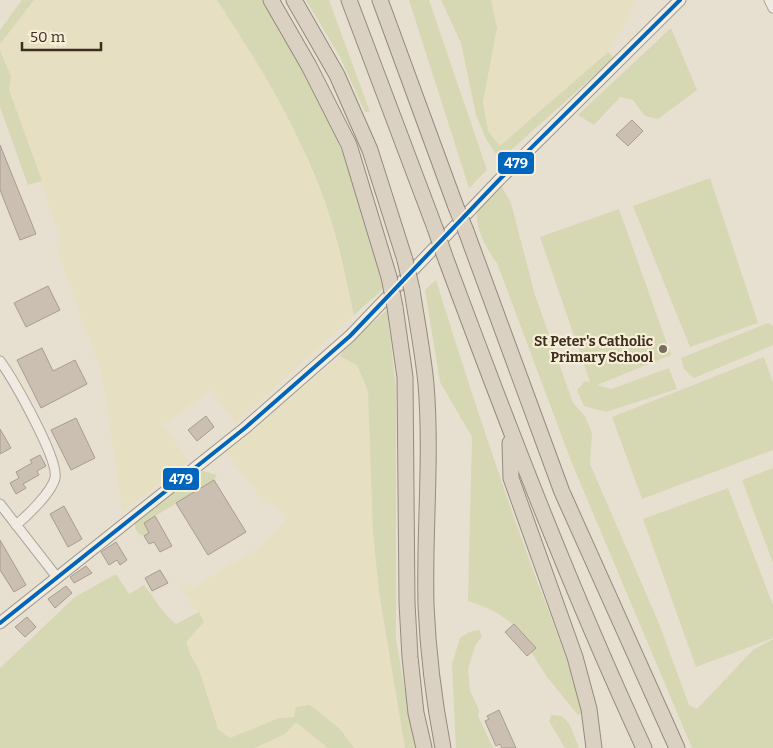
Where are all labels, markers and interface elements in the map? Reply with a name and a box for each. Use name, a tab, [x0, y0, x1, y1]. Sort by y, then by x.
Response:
scale bar	[22, 20, 101, 52]
text: 50 m	[30, 28, 66, 46]
line badge: 479	[497, 151, 535, 175]
text: 479	[504, 155, 528, 172]
place label: St Peter's Catholic Primary School	[534, 333, 654, 366]
marker: St Peter's Catholic Primary School	[657, 343, 669, 355]
line badge: 479	[162, 467, 200, 491]
text: 479	[169, 471, 193, 488]

